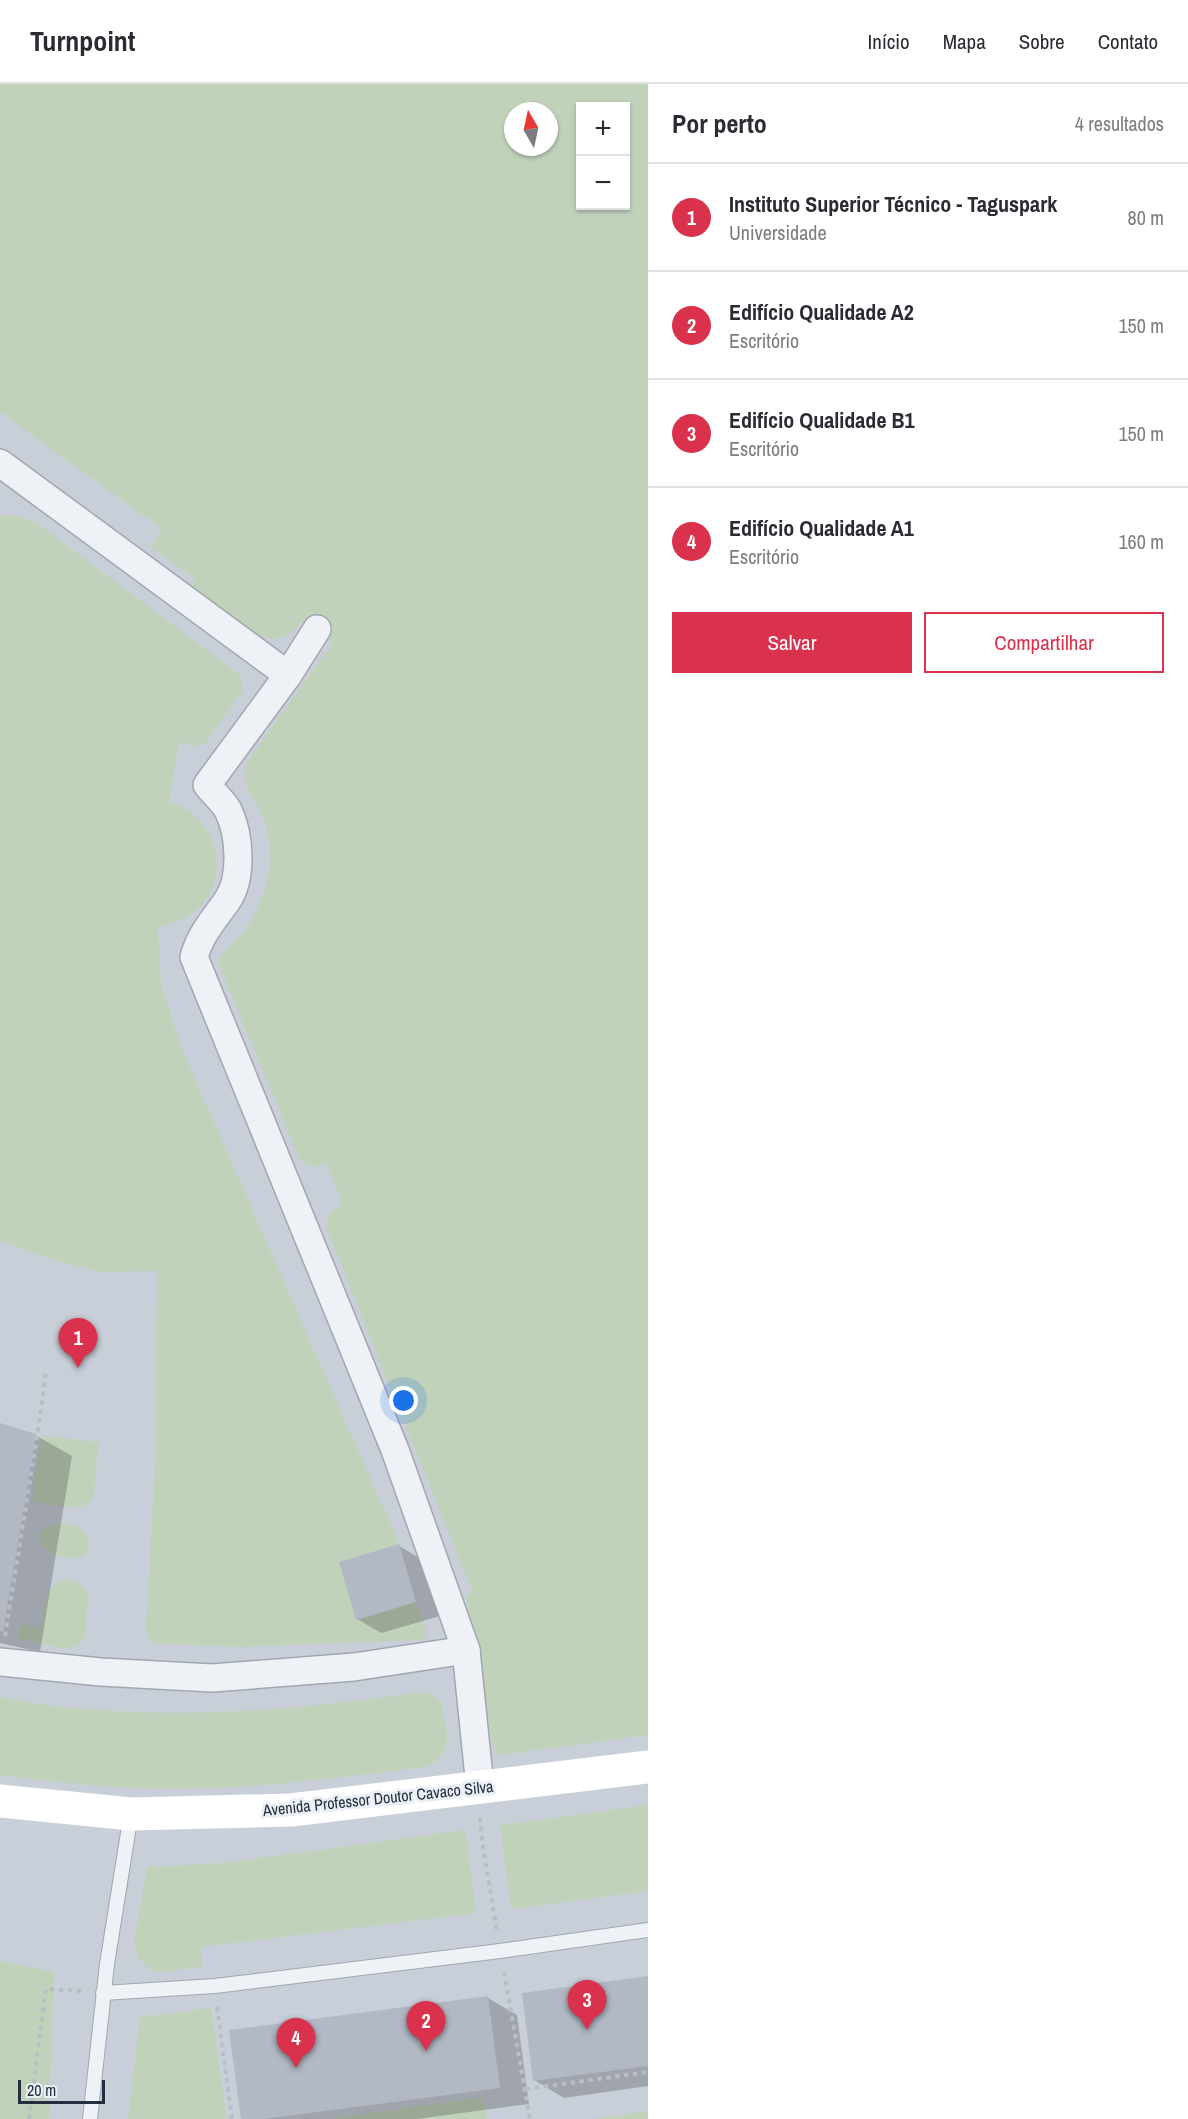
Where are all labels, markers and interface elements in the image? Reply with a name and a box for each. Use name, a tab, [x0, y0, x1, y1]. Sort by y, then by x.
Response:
text: Turnpoint	[30, 22, 135, 60]
text: Início	[868, 27, 910, 56]
text: Mapa	[943, 27, 986, 56]
text: Sobre	[1019, 27, 1065, 56]
text: Contato	[1098, 27, 1158, 56]
north arrow	[504, 102, 558, 156]
map controls	[576, 102, 630, 210]
button: +	[576, 102, 630, 156]
text: Por perto	[672, 106, 767, 141]
text: 4 resultados	[1075, 110, 1164, 137]
button: −	[576, 156, 630, 210]
text: Instituto Superior Técnico - Taguspark	[729, 189, 1057, 219]
text: 1	[687, 204, 696, 231]
text: 80 m	[1128, 204, 1164, 231]
text: Universidade	[729, 219, 827, 246]
text: Edifício Qualidade A2	[729, 297, 914, 327]
text: 2	[687, 312, 696, 339]
text: 150 m	[1118, 312, 1164, 339]
text: Escritório	[729, 327, 799, 354]
text: Edifício Qualidade B1	[729, 405, 914, 435]
text: 3	[687, 420, 696, 447]
text: 150 m	[1118, 420, 1164, 447]
text: Escritório	[729, 435, 799, 462]
text: Edifício Qualidade A1	[729, 513, 914, 543]
text: 4	[687, 528, 696, 555]
text: 160 m	[1118, 528, 1164, 555]
text: Escritório	[729, 543, 799, 570]
button: Salvar	[672, 612, 912, 673]
button: Compartilhar	[924, 612, 1164, 673]
pin: 1	[58, 1318, 98, 1368]
your location	[389, 1386, 418, 1415]
street label: Avenida Professor Doutor Cavaco Silva	[261, 1775, 495, 1821]
pin: 3	[568, 1980, 606, 2030]
pin: 2	[406, 2002, 446, 2051]
pin: 4	[276, 2018, 316, 2068]
scale bar	[18, 2077, 105, 2104]
text: 20 m	[27, 2079, 56, 2101]

